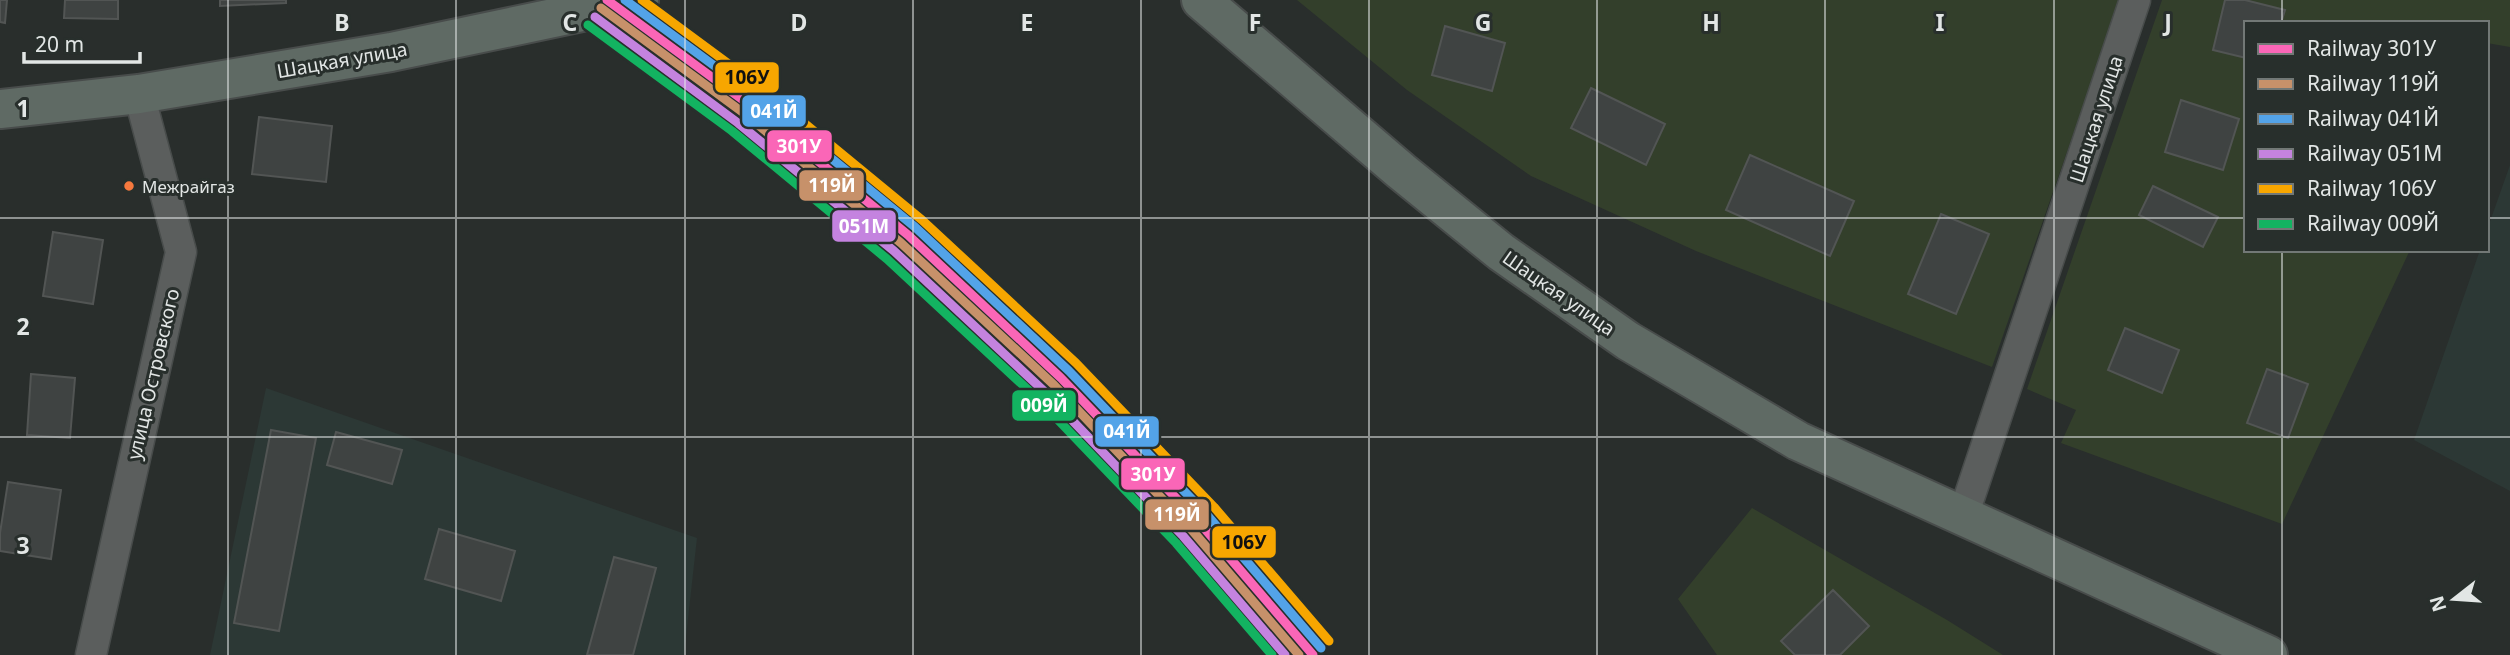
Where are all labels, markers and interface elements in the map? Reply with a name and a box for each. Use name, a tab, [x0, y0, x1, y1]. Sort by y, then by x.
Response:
text: B	[334, 6, 350, 38]
text: C	[563, 6, 578, 38]
text: D	[791, 6, 807, 38]
text: E	[1021, 6, 1033, 38]
text: F	[1249, 6, 1261, 38]
text: G	[1475, 6, 1491, 38]
text: H	[1702, 6, 1720, 38]
text: I	[1936, 6, 1945, 38]
text: J	[2162, 6, 2172, 38]
scale bar	[24, 21, 140, 65]
legend	[2244, 21, 2489, 252]
text: 20 m	[35, 30, 84, 58]
text: Railway 301У	[2307, 34, 2436, 62]
street label: Шацкая улица	[275, 36, 409, 84]
street label: Шацкая улица	[2063, 52, 2129, 186]
line badge: 106У	[714, 61, 780, 94]
text: 106У	[725, 64, 770, 90]
text: Railway 119Й	[2307, 69, 2439, 97]
text: 1	[16, 92, 30, 124]
line badge: 041Й	[741, 94, 807, 128]
text: 041Й	[750, 98, 798, 124]
text: Railway 041Й	[2307, 104, 2439, 132]
line badge: 301У	[766, 129, 833, 163]
text: 301У	[777, 133, 822, 159]
text: Railway 051М	[2307, 139, 2442, 167]
line badge: 119Й	[798, 169, 865, 202]
text: 119Й	[808, 172, 856, 198]
text: Railway 106У	[2307, 174, 2436, 202]
place label: Межрайгаз	[142, 175, 235, 198]
marker: Межрайгаз	[122, 179, 136, 193]
line badge: 051М	[831, 209, 897, 243]
text: Railway 009Й	[2307, 209, 2439, 237]
text: 051М	[839, 213, 889, 239]
street label: Шацкая улица	[1498, 245, 1620, 341]
street label: улица Островского	[121, 286, 185, 462]
text: 2	[16, 310, 30, 342]
line badge: 009Й	[1011, 389, 1077, 422]
text: 009Й	[1020, 392, 1068, 418]
line badge: 041Й	[1094, 415, 1160, 448]
text: 041Й	[1103, 418, 1151, 444]
line badge: 301У	[1120, 457, 1186, 491]
text: 301У	[1131, 461, 1176, 487]
line badge: 119Й	[1144, 498, 1210, 531]
text: 119Й	[1153, 501, 1201, 527]
line badge: 106У	[1211, 525, 1277, 559]
text: 3	[16, 529, 30, 561]
text: 106У	[1222, 529, 1267, 555]
north arrow	[2419, 564, 2489, 634]
text: N	[2423, 593, 2452, 615]

